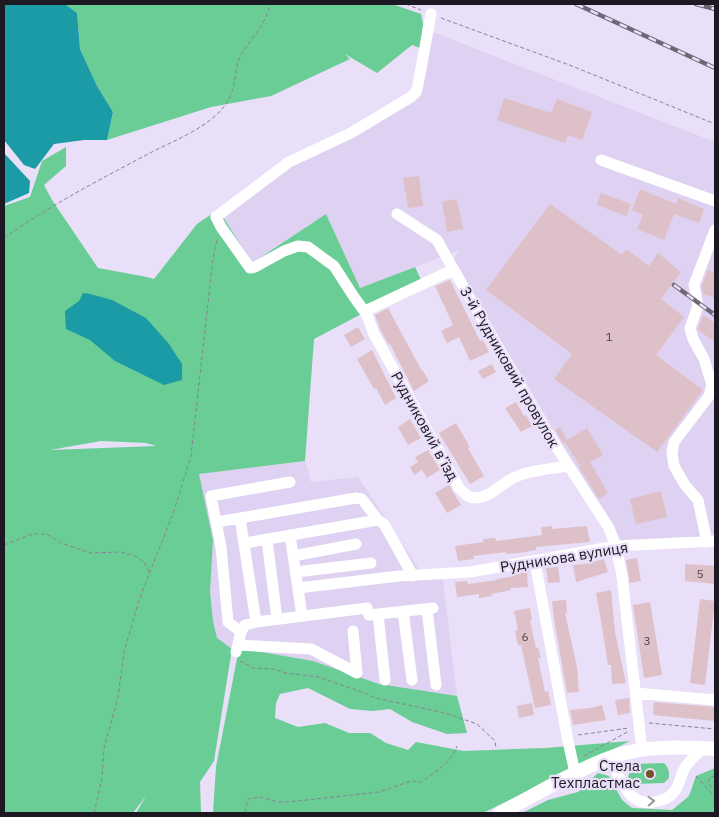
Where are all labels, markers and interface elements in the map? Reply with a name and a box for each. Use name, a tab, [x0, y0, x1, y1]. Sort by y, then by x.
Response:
street label: 3-й Рудниковий провулок	[456, 283, 564, 451]
house number: 1	[605, 329, 613, 344]
street label: Рудниковий в’їзд	[387, 368, 463, 484]
street label: Рудникова вулиця	[499, 538, 629, 576]
house number: 5	[696, 566, 704, 581]
house number: 6	[521, 629, 529, 644]
house number: 3	[643, 633, 651, 648]
place label: Стела Техпластмас	[551, 756, 640, 792]
marker: Стела Техпластмас	[644, 768, 656, 780]
one-way arrow	[648, 796, 656, 806]

